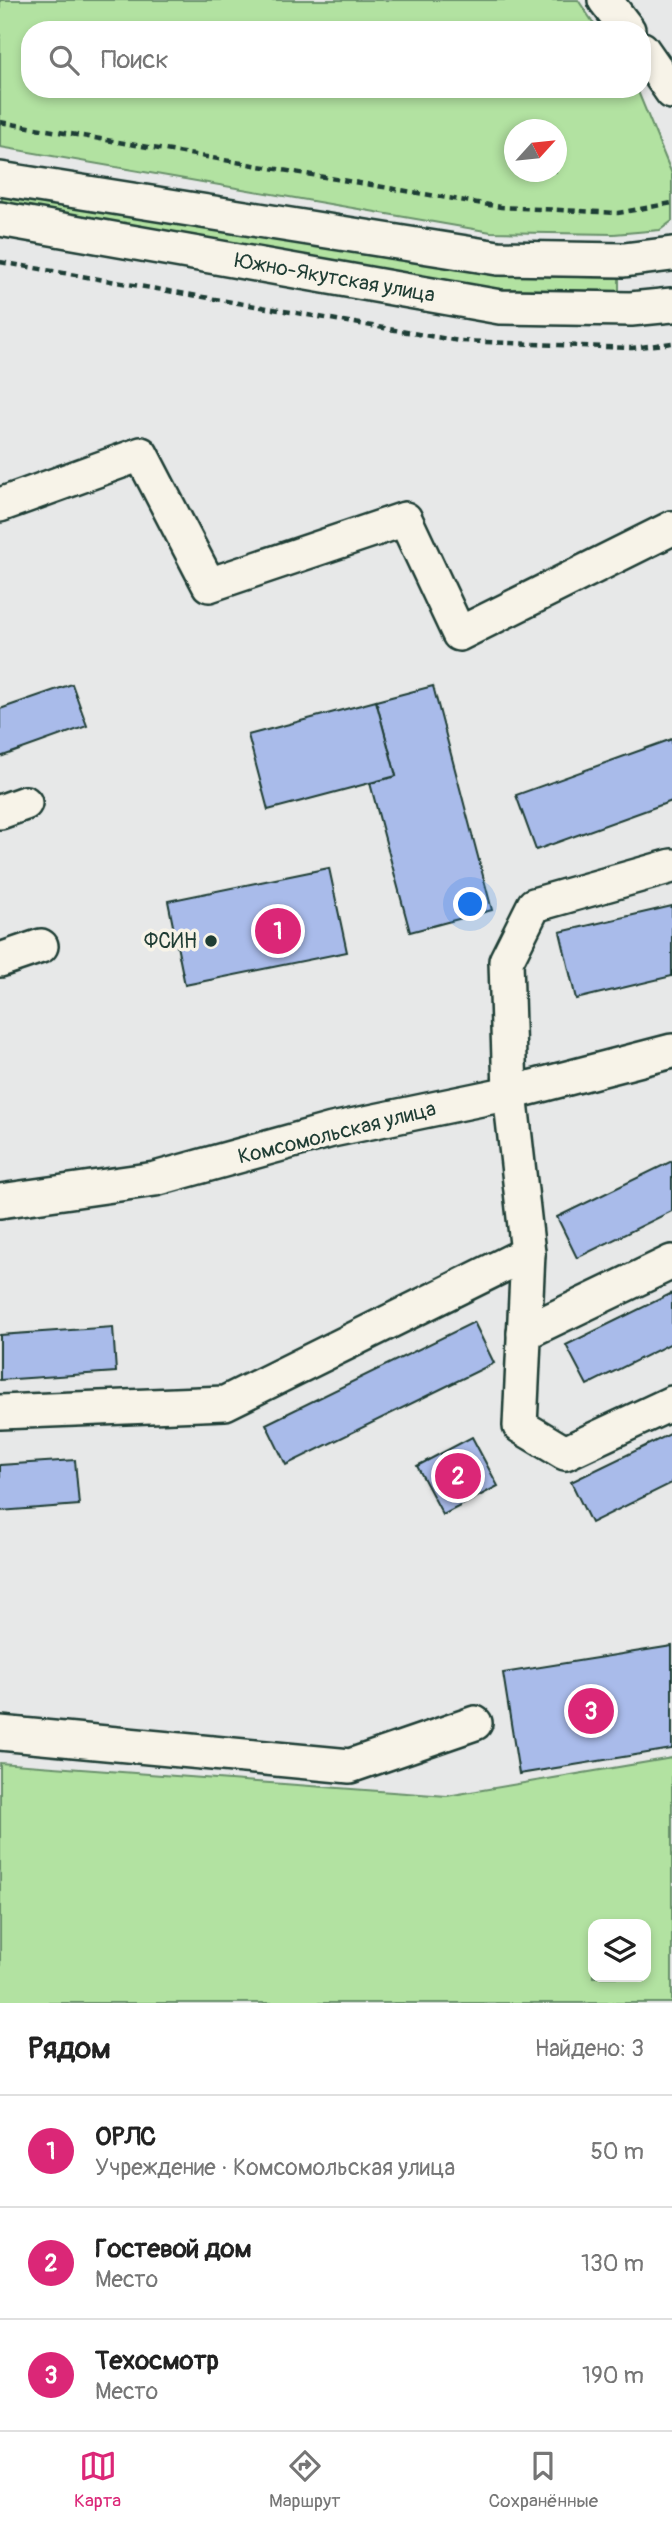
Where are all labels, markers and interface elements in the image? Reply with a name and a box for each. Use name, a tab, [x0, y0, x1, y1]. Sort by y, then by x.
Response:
search box	[21, 21, 651, 98]
icon: search	[45, 41, 83, 79]
text: Поиск	[101, 44, 169, 76]
north arrow	[504, 119, 567, 182]
street label: Южно-Якутская улица	[233, 247, 437, 309]
your location	[453, 887, 487, 921]
pin: 1	[255, 905, 301, 957]
place label: ФСИН	[144, 928, 197, 955]
marker: ФСИН	[203, 933, 219, 949]
street label: Комсомольская улица	[235, 1095, 439, 1171]
pin: 2	[435, 1450, 481, 1502]
pin: 3	[568, 1685, 614, 1737]
map controls	[588, 1919, 651, 1982]
button: layers	[588, 1919, 651, 1982]
text: Рядом	[28, 2030, 111, 2067]
text: Найдено: 3	[535, 2034, 644, 2063]
text: ОРЛС	[95, 2121, 156, 2153]
text: 1	[47, 2137, 56, 2166]
text: 50 m	[590, 2137, 644, 2166]
text: Учреждение · Комсомольская улица	[95, 2153, 455, 2182]
text: Гостевой дом	[95, 2233, 252, 2265]
text: 2	[45, 2249, 57, 2278]
text: 130 m	[581, 2249, 644, 2278]
text: Место	[95, 2265, 158, 2294]
text: Техосмотр	[95, 2345, 219, 2377]
text: 3	[45, 2361, 57, 2390]
text: 190 m	[582, 2361, 644, 2390]
text: Место	[95, 2377, 158, 2406]
tab: Карта	[74, 2447, 121, 2513]
tab: Маршрут	[269, 2447, 341, 2513]
tab: Сохранённые	[488, 2447, 598, 2513]

